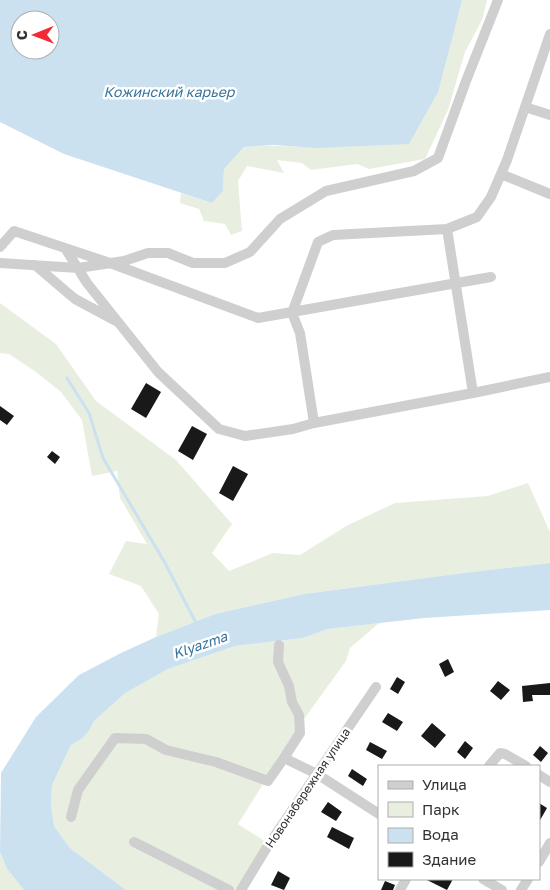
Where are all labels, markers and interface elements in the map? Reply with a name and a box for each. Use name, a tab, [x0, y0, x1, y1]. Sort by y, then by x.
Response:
north arrow	[10, 10, 60, 60]
text: С	[13, 30, 30, 40]
water label: Кожинский карьер	[104, 83, 236, 100]
water label: Klyazma	[170, 627, 230, 662]
street label: Новонабережная улица	[262, 725, 353, 850]
legend	[378, 765, 540, 880]
text: Улица	[422, 775, 467, 793]
text: Парк	[422, 800, 460, 818]
text: Вода	[422, 825, 459, 843]
text: Здание	[422, 850, 476, 868]

